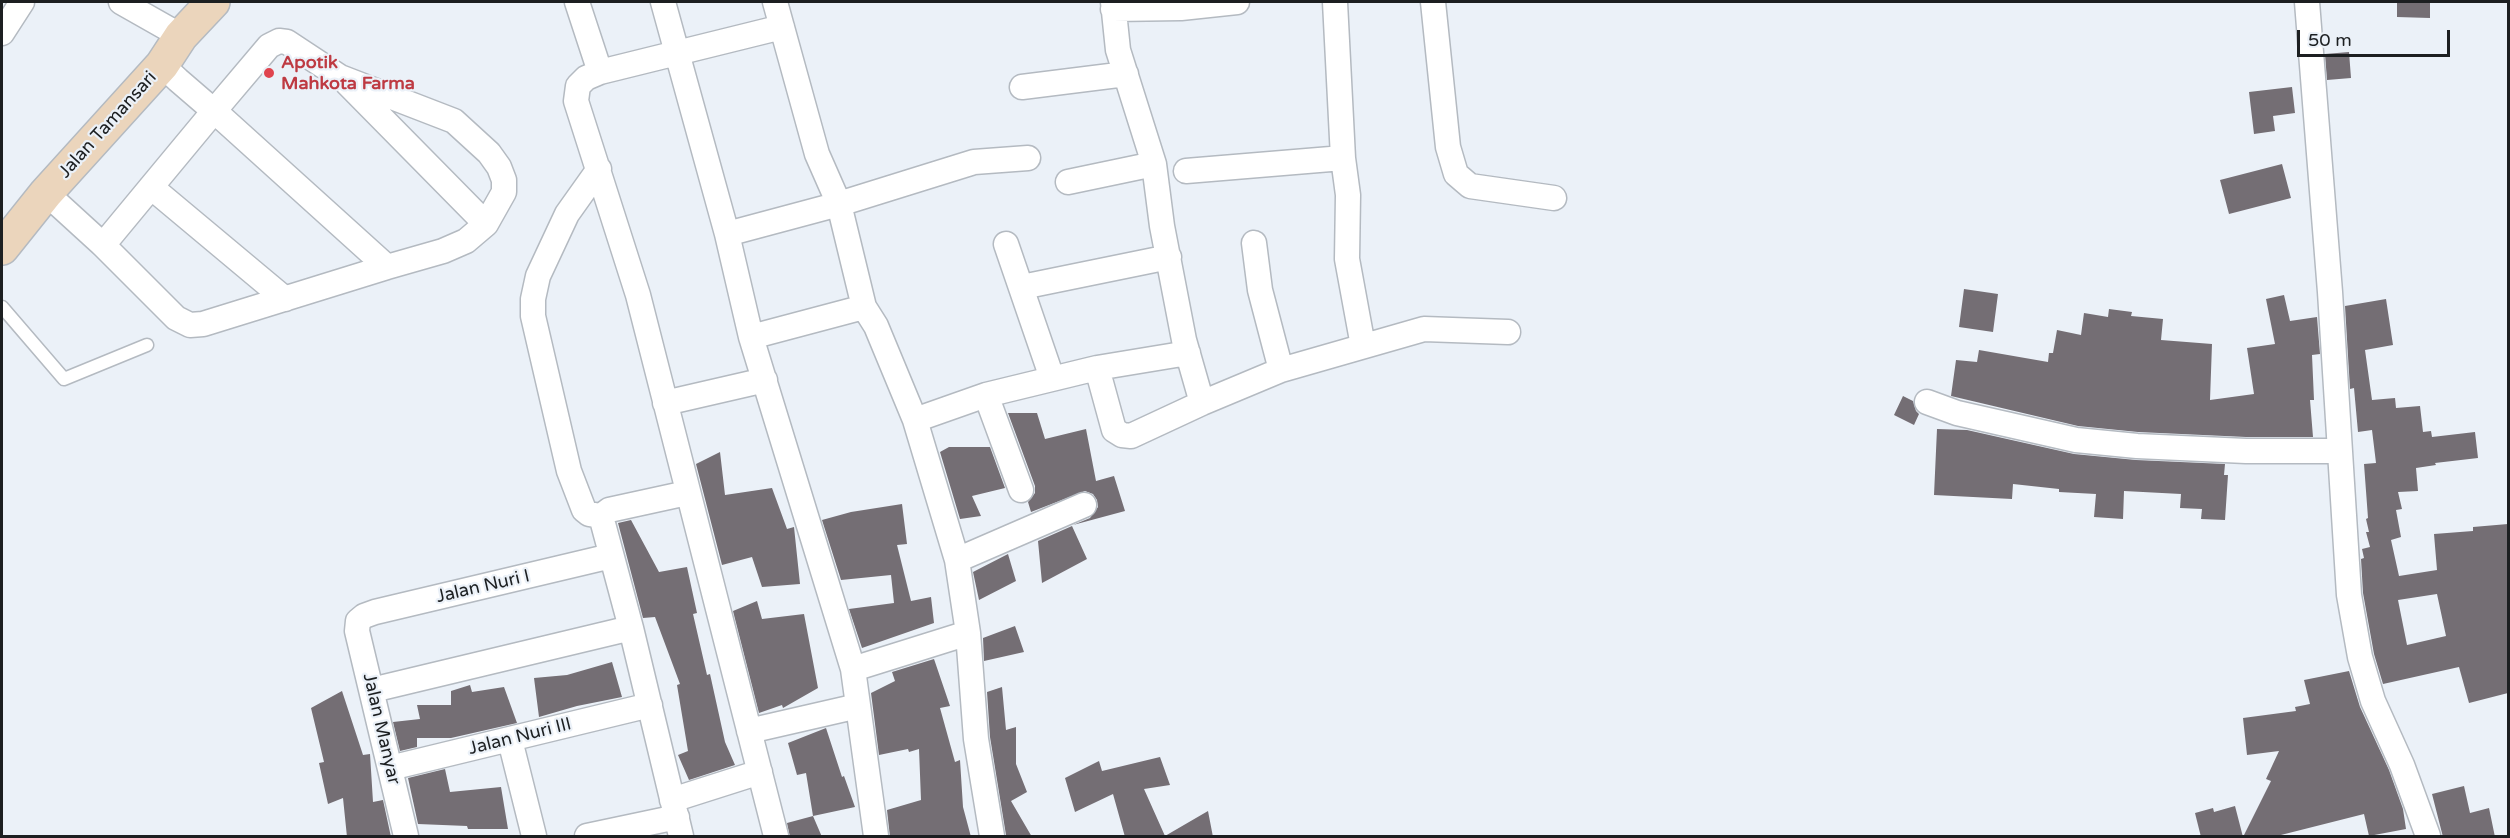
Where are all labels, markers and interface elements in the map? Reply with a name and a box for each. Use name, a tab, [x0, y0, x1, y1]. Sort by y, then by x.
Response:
scale bar	[2300, 18, 2453, 56]
text: 50 m	[2308, 29, 2352, 51]
place label: Apotik Mahkota Farma	[281, 52, 415, 94]
marker: Apotik Mahkota Farma	[262, 66, 276, 80]
street label: Jalan Tamansari	[54, 67, 162, 183]
street label: Jalan Nuri I	[434, 566, 532, 608]
street label: Jalan Manyar	[358, 671, 404, 787]
street label: Jalan Nuri III	[466, 714, 574, 760]

